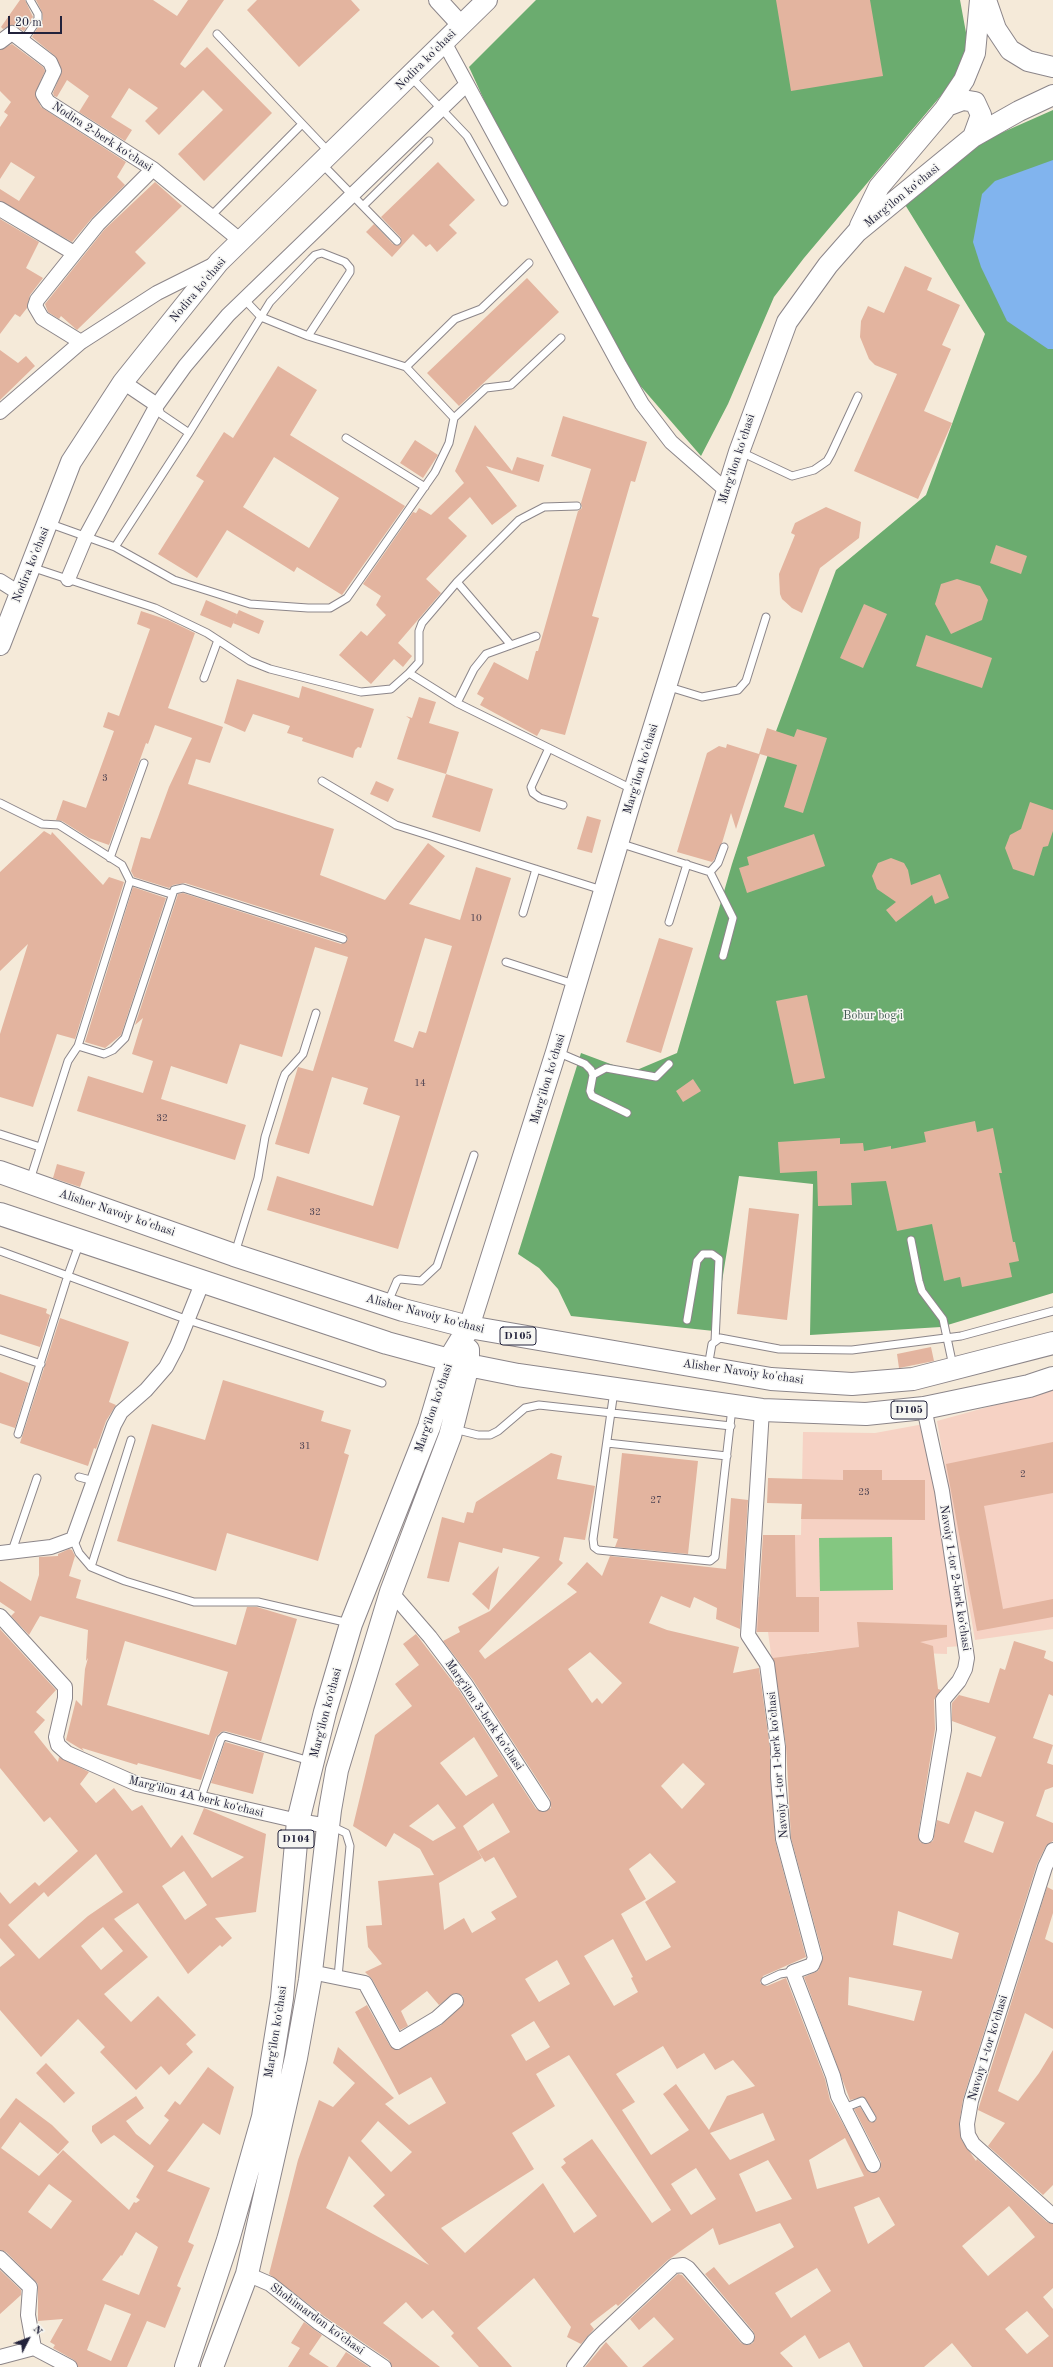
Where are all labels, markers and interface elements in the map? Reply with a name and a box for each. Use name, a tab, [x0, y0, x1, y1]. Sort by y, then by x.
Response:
scale bar	[10, 8, 64, 34]
text: 20 m	[15, 17, 42, 29]
street label: Nodira ko'chasi	[393, 27, 459, 93]
street label: Nodira 2-berk koʻchasi	[49, 99, 155, 175]
street label: Margʻilon koʻchasi	[861, 161, 943, 231]
street label: Nodira ko'chasi	[167, 255, 229, 325]
street label: Marg'ilon ko'chasi	[716, 412, 758, 506]
street label: Nodira ko'chasi	[9, 525, 53, 605]
street label: Marg'ilon ko'chasi	[620, 722, 662, 816]
house number: 3	[102, 772, 108, 784]
house number: 10	[470, 912, 482, 924]
park label: Bobur bog'i	[843, 1009, 903, 1023]
street label: Marg'ilon ko'chasi	[527, 1032, 569, 1126]
house number: 14	[414, 1077, 426, 1089]
house number: 32	[156, 1112, 168, 1124]
street label: Alisher Navoiy ko'chasi	[57, 1186, 177, 1240]
house number: 32	[309, 1206, 321, 1218]
street label: Alisher Navoiy ko'chasi	[364, 1291, 486, 1337]
road number: D105	[500, 1327, 536, 1345]
street label: Alisher Navoiy ko'chasi	[682, 1356, 804, 1388]
street label: Margʻilon koʻchasi	[412, 1362, 456, 1454]
road number: D105	[891, 1401, 927, 1419]
house number: 31	[299, 1440, 311, 1452]
house number: 2	[1020, 1468, 1026, 1480]
house number: 23	[858, 1486, 870, 1498]
house number: 27	[650, 1494, 662, 1506]
street label: Navoiy 1-tor 2-berk koʻchasi	[936, 1504, 974, 1652]
street label: Margʻilon 3-berk koʻchasi	[442, 1657, 526, 1773]
street label: Margʻilon koʻchasi	[307, 1666, 345, 1760]
street label: Navoiy 1-tor 1-berk koʻchasi	[764, 1691, 792, 1839]
street label: Margʻilon 4А berk koʻchasi	[127, 1773, 265, 1821]
road number: D104	[278, 1830, 314, 1848]
street label: Margʻilon koʻchasi	[262, 1985, 290, 2079]
street label: Navoiy 1-tor koʻchasi	[965, 1993, 1011, 2103]
street label: Shohimardon koʻchasi	[267, 2280, 367, 2358]
north arrow	[8, 2319, 48, 2359]
text: N	[30, 2324, 44, 2337]

